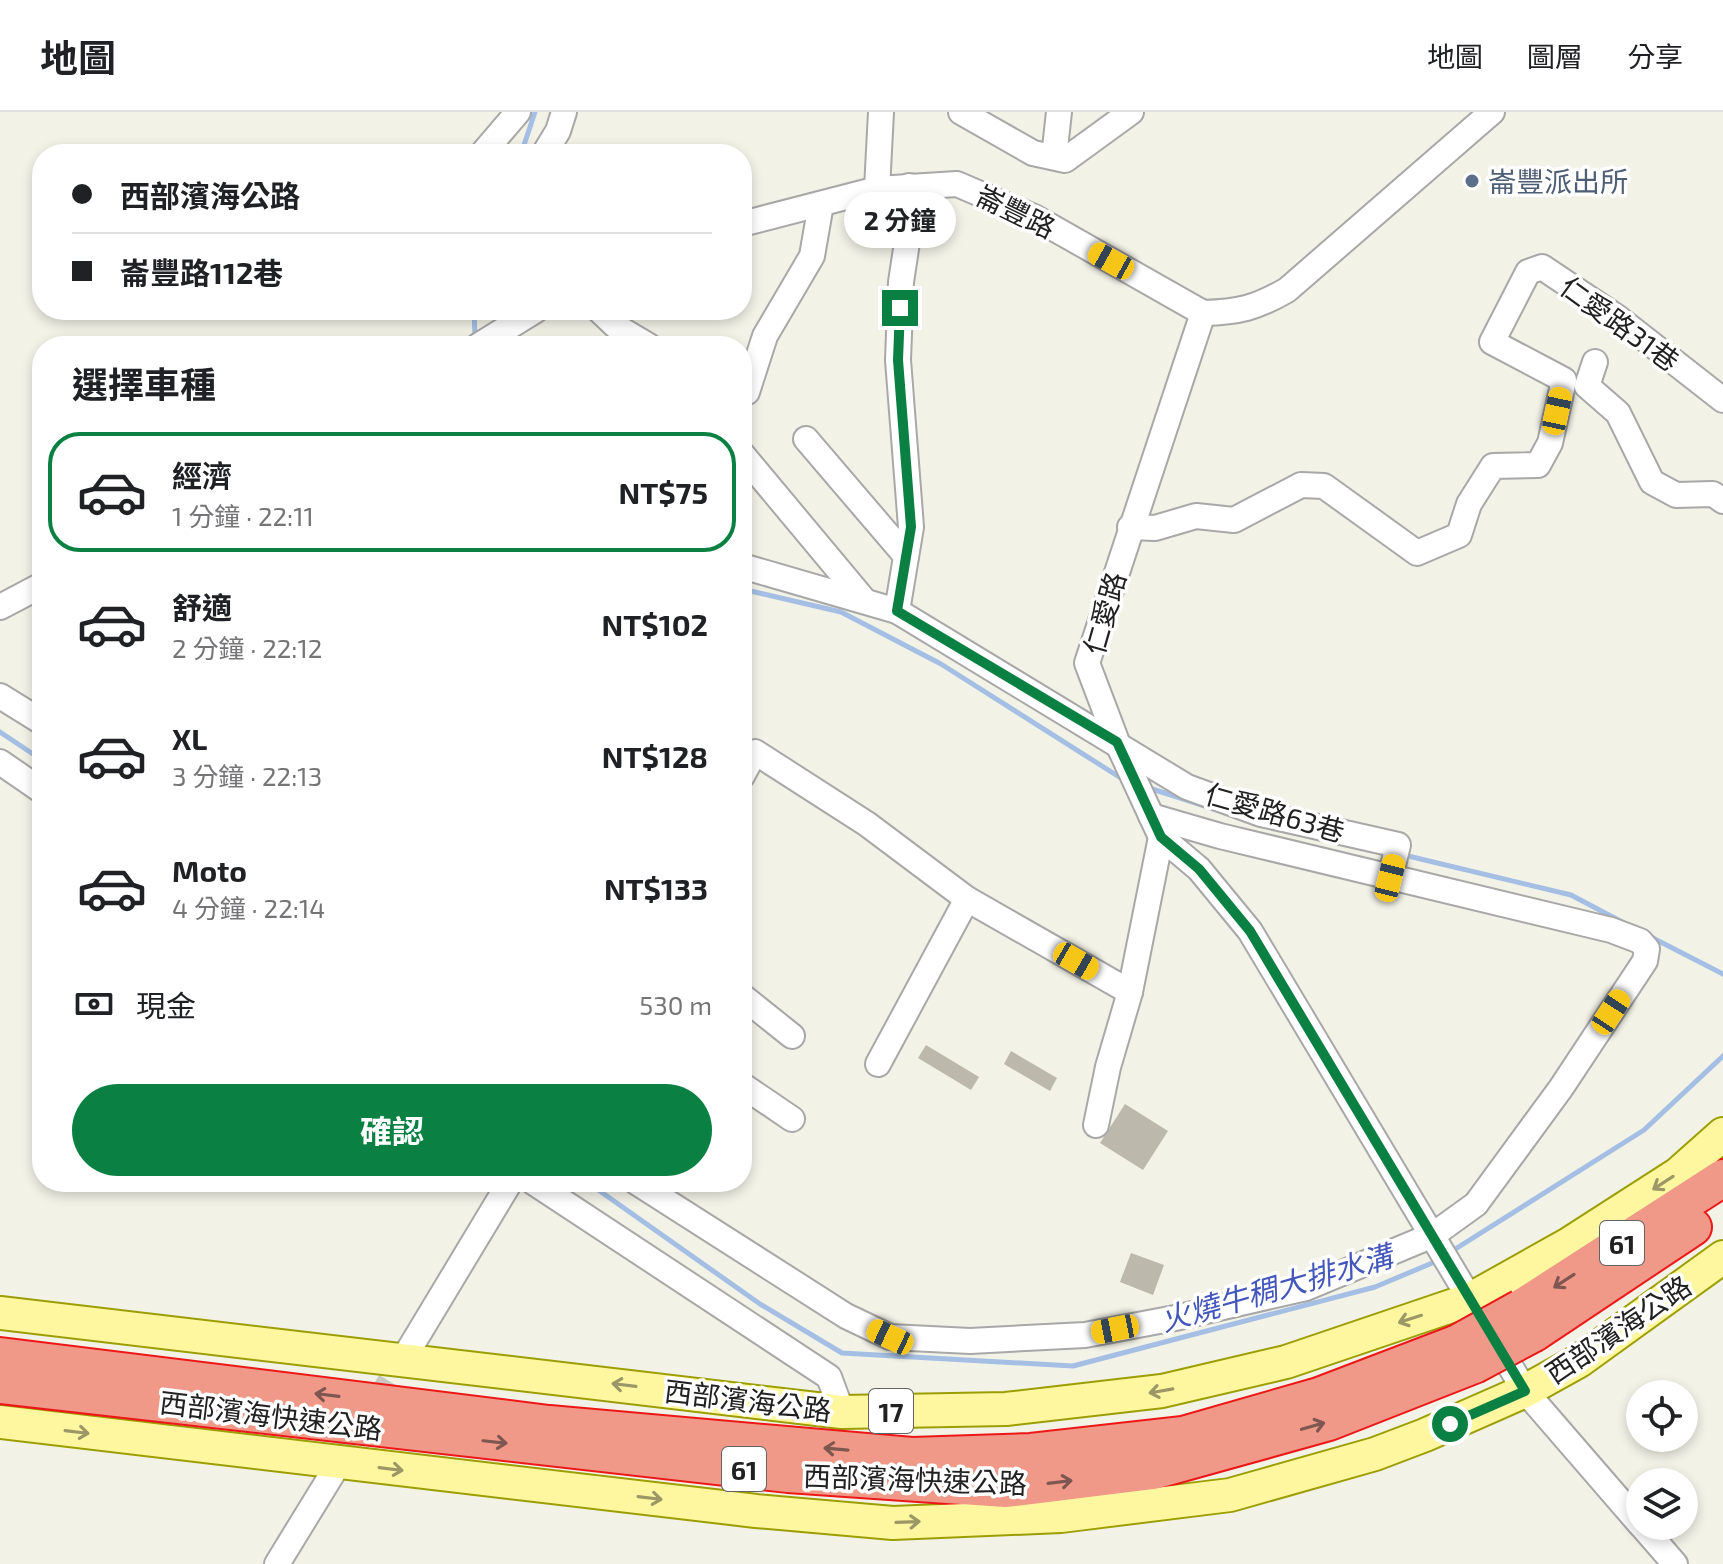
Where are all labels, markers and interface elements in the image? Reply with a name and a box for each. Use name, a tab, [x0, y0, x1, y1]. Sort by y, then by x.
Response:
text: 地圖	[40, 34, 116, 80]
text: 地圖	[1427, 39, 1483, 73]
text: 圖層	[1527, 39, 1583, 73]
text: 分享	[1627, 39, 1683, 73]
place label: 崙豐派出所	[1488, 164, 1628, 198]
marker: 崙豐派出所	[1463, 172, 1481, 190]
text: 西部濱海公路	[120, 177, 300, 213]
street label: 崙豐路	[971, 177, 1061, 245]
callout: 2 分鐘	[844, 192, 956, 248]
text: 2 分鐘	[864, 204, 936, 235]
car	[1084, 239, 1138, 283]
text: 崙豐路112巷	[120, 254, 283, 290]
street label: 仁愛路31巷	[1554, 268, 1686, 378]
route end	[882, 290, 918, 326]
text: 選擇車種	[72, 362, 216, 405]
car	[1540, 385, 1574, 437]
icon: car	[76, 456, 148, 528]
text: 經濟	[172, 457, 232, 493]
text: NT$75	[618, 474, 708, 510]
text: 1 分鐘 · 22:11	[172, 500, 314, 531]
street label: 仁愛路	[1076, 568, 1132, 658]
icon: car	[76, 588, 148, 660]
text: 舒適	[172, 589, 232, 625]
text: NT$102	[602, 606, 708, 642]
text: 2 分鐘 · 22:12	[172, 632, 322, 663]
icon: car	[76, 720, 148, 792]
text: XL	[172, 720, 207, 756]
text: NT$128	[602, 738, 708, 774]
text: 3 分鐘 · 22:13	[172, 760, 322, 791]
street label: 仁愛路63巷	[1201, 776, 1349, 848]
icon: car	[76, 852, 148, 924]
text: Moto	[172, 852, 247, 888]
car	[1373, 852, 1407, 904]
text: NT$133	[604, 870, 708, 906]
text: 4 分鐘 · 22:14	[172, 892, 325, 923]
car	[1049, 939, 1103, 983]
icon: cash	[72, 982, 116, 1026]
car	[1588, 985, 1634, 1039]
text: 現金	[136, 987, 196, 1023]
text: 530 m	[639, 989, 712, 1020]
button: 確認	[72, 1084, 712, 1176]
one-way arrow	[1652, 1176, 1675, 1192]
road number: 61	[1600, 1221, 1644, 1265]
water label: 火燒牛稠大排水溝	[1156, 1236, 1400, 1337]
street label: 西部濱海公路	[1539, 1268, 1697, 1390]
one-way arrow	[1553, 1272, 1575, 1289]
car	[1089, 1313, 1141, 1345]
one-way arrow	[1398, 1313, 1423, 1328]
car	[863, 1316, 917, 1358]
street label: 西部濱海公路	[663, 1373, 833, 1427]
one-way arrow	[611, 1378, 638, 1393]
map controls	[1626, 1380, 1698, 1540]
button: locate	[1626, 1380, 1698, 1452]
street label: 西部濱海快速公路	[158, 1384, 384, 1446]
one-way arrow	[1149, 1384, 1174, 1399]
one-way arrow	[314, 1388, 341, 1403]
road number: 17	[869, 1389, 913, 1433]
route start	[1432, 1406, 1468, 1442]
one-way arrow	[1300, 1418, 1326, 1433]
one-way arrow	[64, 1424, 90, 1439]
one-way arrow	[481, 1434, 508, 1449]
one-way arrow	[823, 1442, 850, 1457]
road number: 61	[722, 1447, 766, 1491]
street label: 西部濱海快速公路	[802, 1458, 1028, 1500]
one-way arrow	[377, 1461, 404, 1476]
button: layers	[1626, 1468, 1698, 1540]
one-way arrow	[1046, 1475, 1073, 1490]
one-way arrow	[636, 1491, 662, 1506]
one-way arrow	[894, 1514, 921, 1529]

